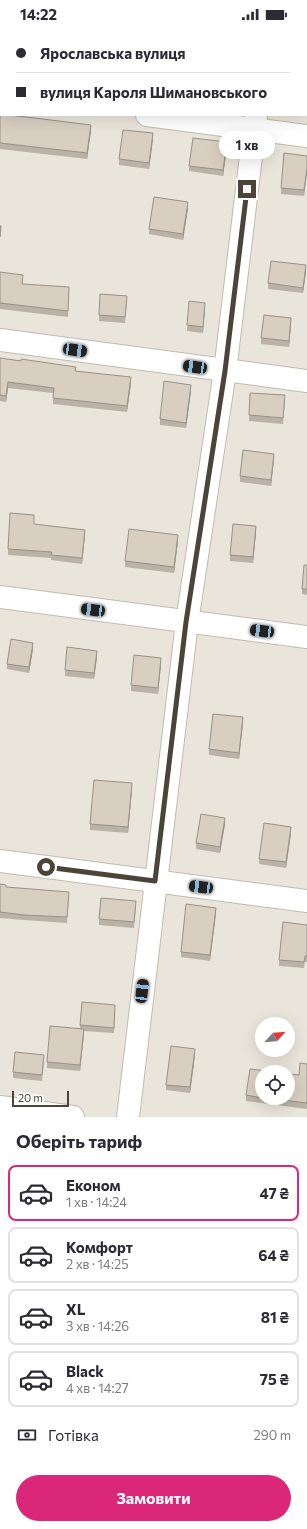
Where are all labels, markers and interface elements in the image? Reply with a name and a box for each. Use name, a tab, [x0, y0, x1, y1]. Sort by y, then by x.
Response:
text: 14:22	[20, 5, 57, 23]
text: Ярославська вулиця	[40, 44, 186, 62]
text: вулиця Кароля Шимановського	[40, 83, 267, 101]
callout: 1 хв	[219, 131, 275, 159]
text: 1 хв	[236, 137, 258, 153]
route end	[238, 180, 256, 198]
car	[62, 342, 88, 358]
car	[182, 359, 208, 375]
car	[80, 603, 106, 617]
car	[249, 624, 275, 638]
route start	[37, 858, 55, 876]
car	[188, 880, 214, 894]
car	[135, 978, 149, 1004]
north arrow	[255, 1017, 295, 1057]
map controls	[255, 1017, 295, 1105]
button: locate	[255, 1065, 295, 1105]
scale bar	[12, 1089, 69, 1108]
text: 20 m	[18, 1091, 43, 1104]
text: Оберіть тариф	[16, 1130, 142, 1152]
icon: car	[18, 1175, 54, 1211]
text: Економ	[66, 1176, 121, 1194]
text: 47 ₴	[260, 1184, 289, 1202]
text: 1 хв · 14:24	[66, 1194, 127, 1210]
icon: car	[18, 1237, 54, 1273]
text: Комфорт	[66, 1238, 133, 1256]
text: 64 ₴	[258, 1246, 289, 1264]
text: 2 хв · 14:25	[66, 1256, 129, 1272]
icon: car	[18, 1299, 54, 1335]
text: XL	[66, 1300, 85, 1318]
text: 81 ₴	[261, 1308, 289, 1326]
text: 3 хв · 14:26	[66, 1318, 129, 1334]
icon: car	[18, 1361, 54, 1397]
text: Black	[66, 1362, 104, 1380]
text: 75 ₴	[260, 1370, 289, 1388]
text: 4 хв · 14:27	[66, 1380, 129, 1396]
icon: cash	[16, 1424, 38, 1446]
text: Готівка	[48, 1426, 99, 1444]
text: 290 m	[254, 1427, 291, 1443]
button: Замовити	[16, 1475, 291, 1521]

